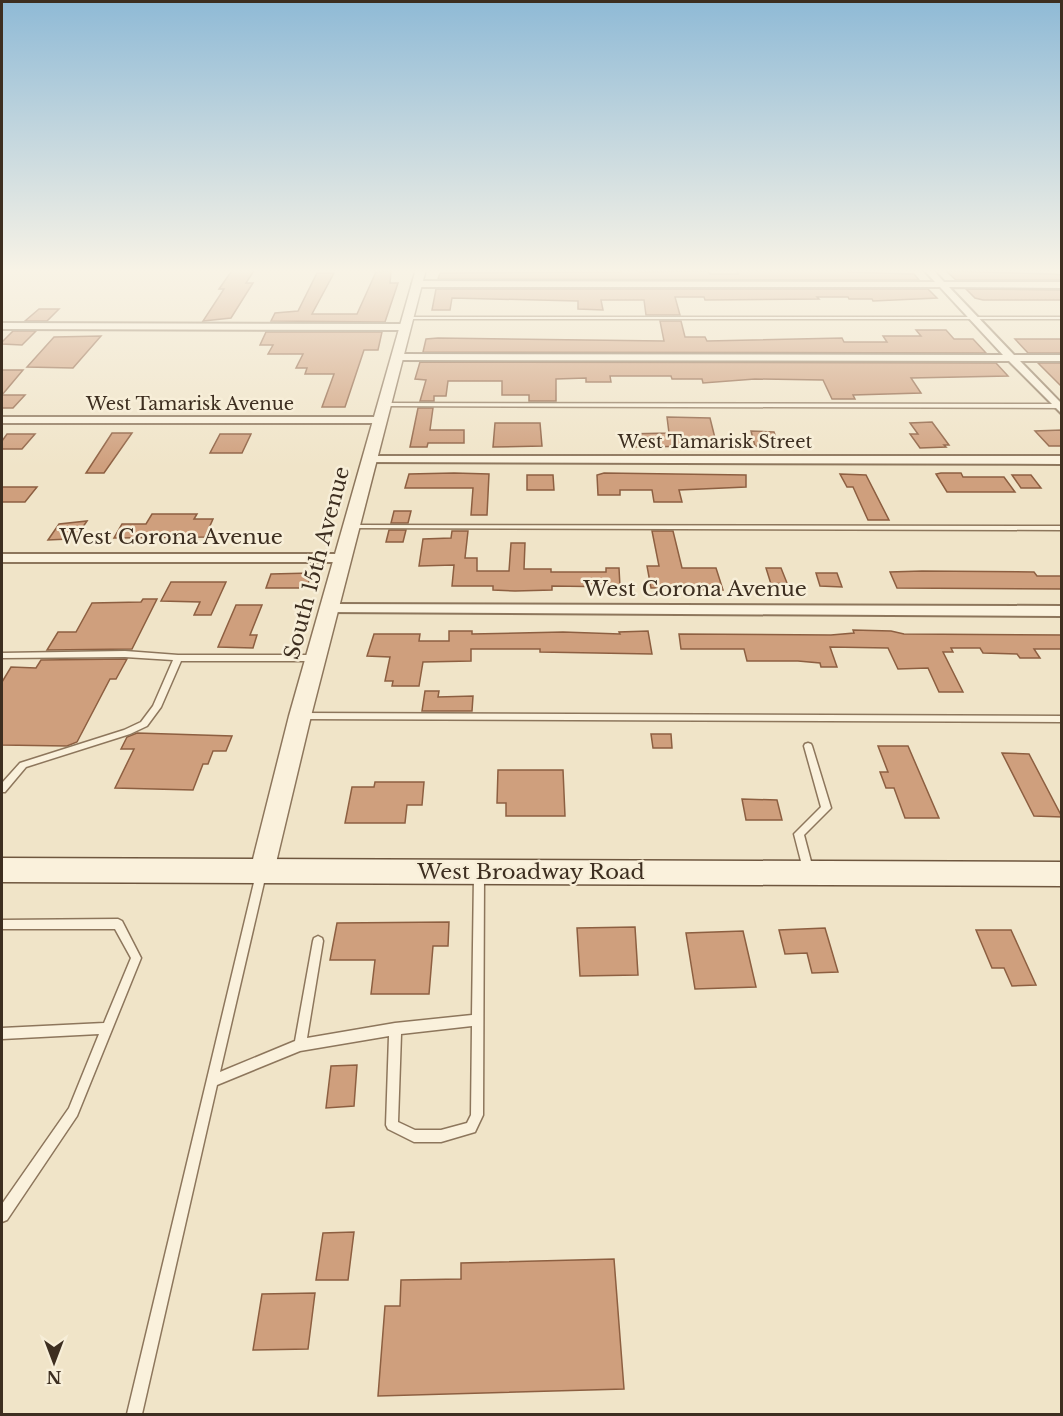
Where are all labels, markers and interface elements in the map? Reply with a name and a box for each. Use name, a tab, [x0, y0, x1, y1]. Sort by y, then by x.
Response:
street label: West Tamarisk Avenue	[85, 393, 294, 415]
street label: West Tamarisk Street	[617, 431, 812, 453]
street label: South 15th Avenue	[279, 464, 355, 662]
street label: West Corona Avenue	[58, 524, 283, 550]
street label: West Corona Avenue	[582, 576, 807, 602]
street label: West Broadway Road	[416, 859, 645, 885]
north arrow	[24, 1332, 84, 1392]
text: N	[46, 1367, 62, 1387]

